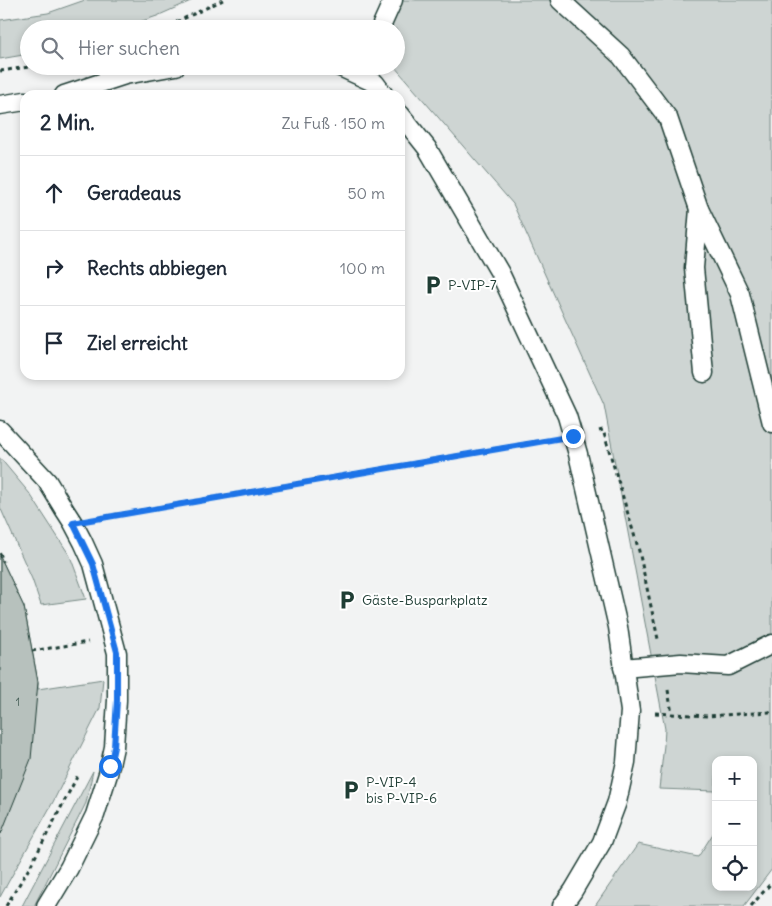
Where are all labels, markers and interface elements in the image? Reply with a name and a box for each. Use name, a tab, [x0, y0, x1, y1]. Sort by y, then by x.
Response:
search box	[20, 20, 405, 75]
icon: search	[38, 34, 66, 62]
text: Hier suchen	[78, 36, 180, 60]
text: 2 Min.	[40, 109, 95, 136]
text: Zu Fuß · 150 m	[282, 113, 385, 133]
icon: ahead	[40, 179, 68, 207]
text: Geradeaus	[87, 181, 181, 205]
text: 50 m	[347, 183, 385, 203]
icon: right	[40, 254, 68, 282]
text: Rechts abbiegen	[87, 256, 227, 280]
text: 100 m	[340, 258, 385, 278]
parking icon: P-VIP-7	[422, 274, 444, 296]
place label: P-VIP-7	[448, 276, 497, 294]
icon: arrive	[40, 329, 68, 357]
text: Ziel erreicht	[87, 331, 188, 355]
route end	[562, 425, 585, 448]
parking icon: Gäste-Busparkplatz	[336, 589, 358, 611]
place label: Gäste-Busparkplatz	[362, 591, 488, 609]
house number: 1	[16, 695, 20, 709]
route start	[99, 755, 122, 778]
map controls	[712, 756, 757, 891]
button: +	[712, 756, 757, 801]
place label: P-VIP-4 bis P-VIP-6	[366, 773, 437, 807]
parking icon: P-VIP-4 bis P-VIP-6	[340, 779, 362, 801]
button: −	[712, 801, 757, 846]
button: locate	[712, 846, 757, 891]

